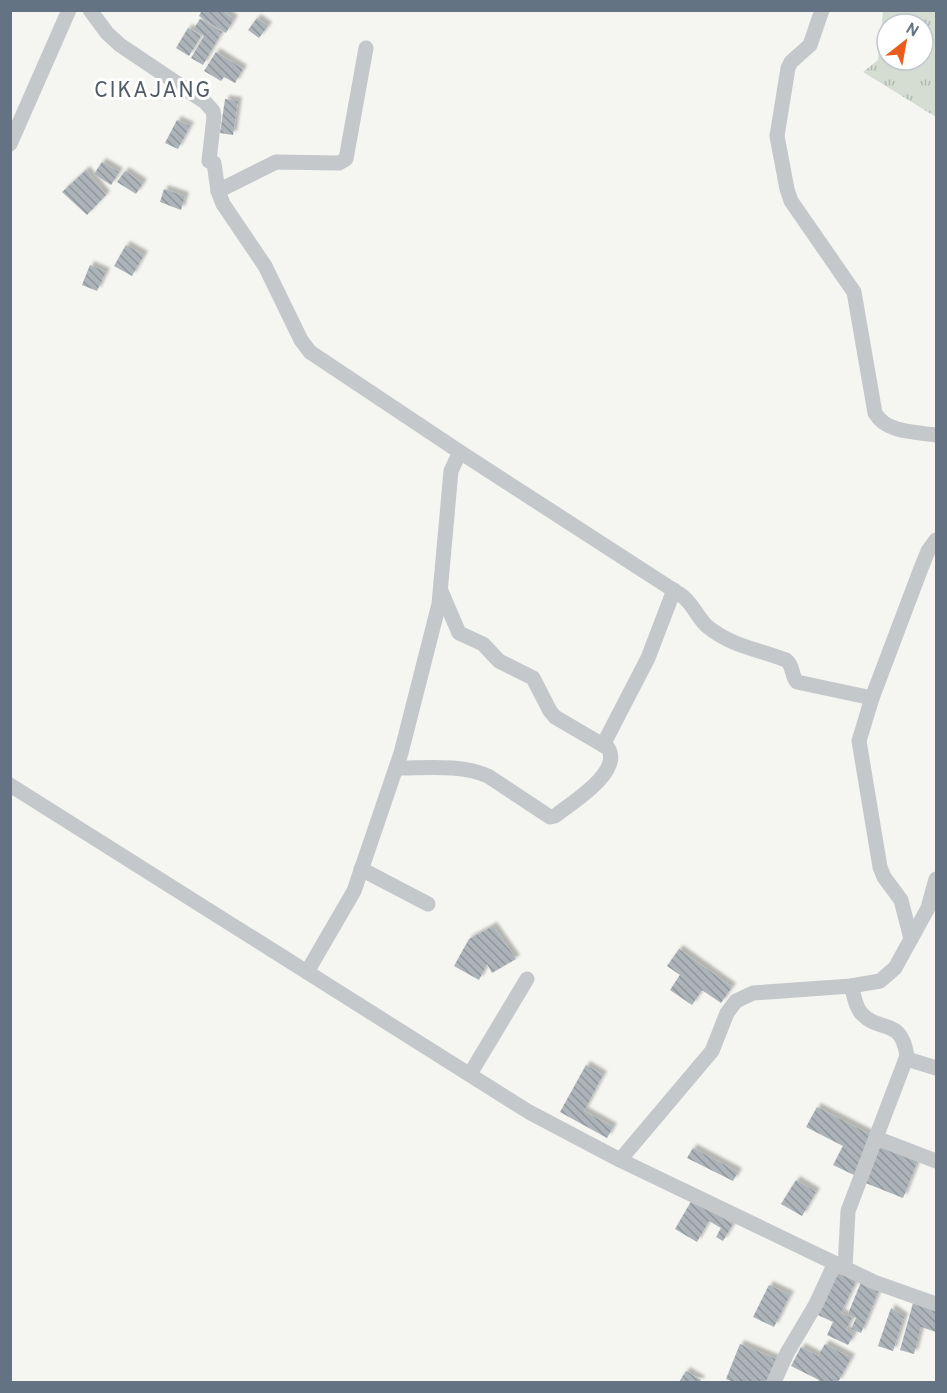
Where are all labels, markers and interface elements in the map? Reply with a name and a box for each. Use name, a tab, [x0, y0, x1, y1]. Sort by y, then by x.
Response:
north arrow	[875, 12, 935, 72]
text: N	[902, 19, 922, 42]
district label: CIKAJANG	[94, 78, 212, 105]

